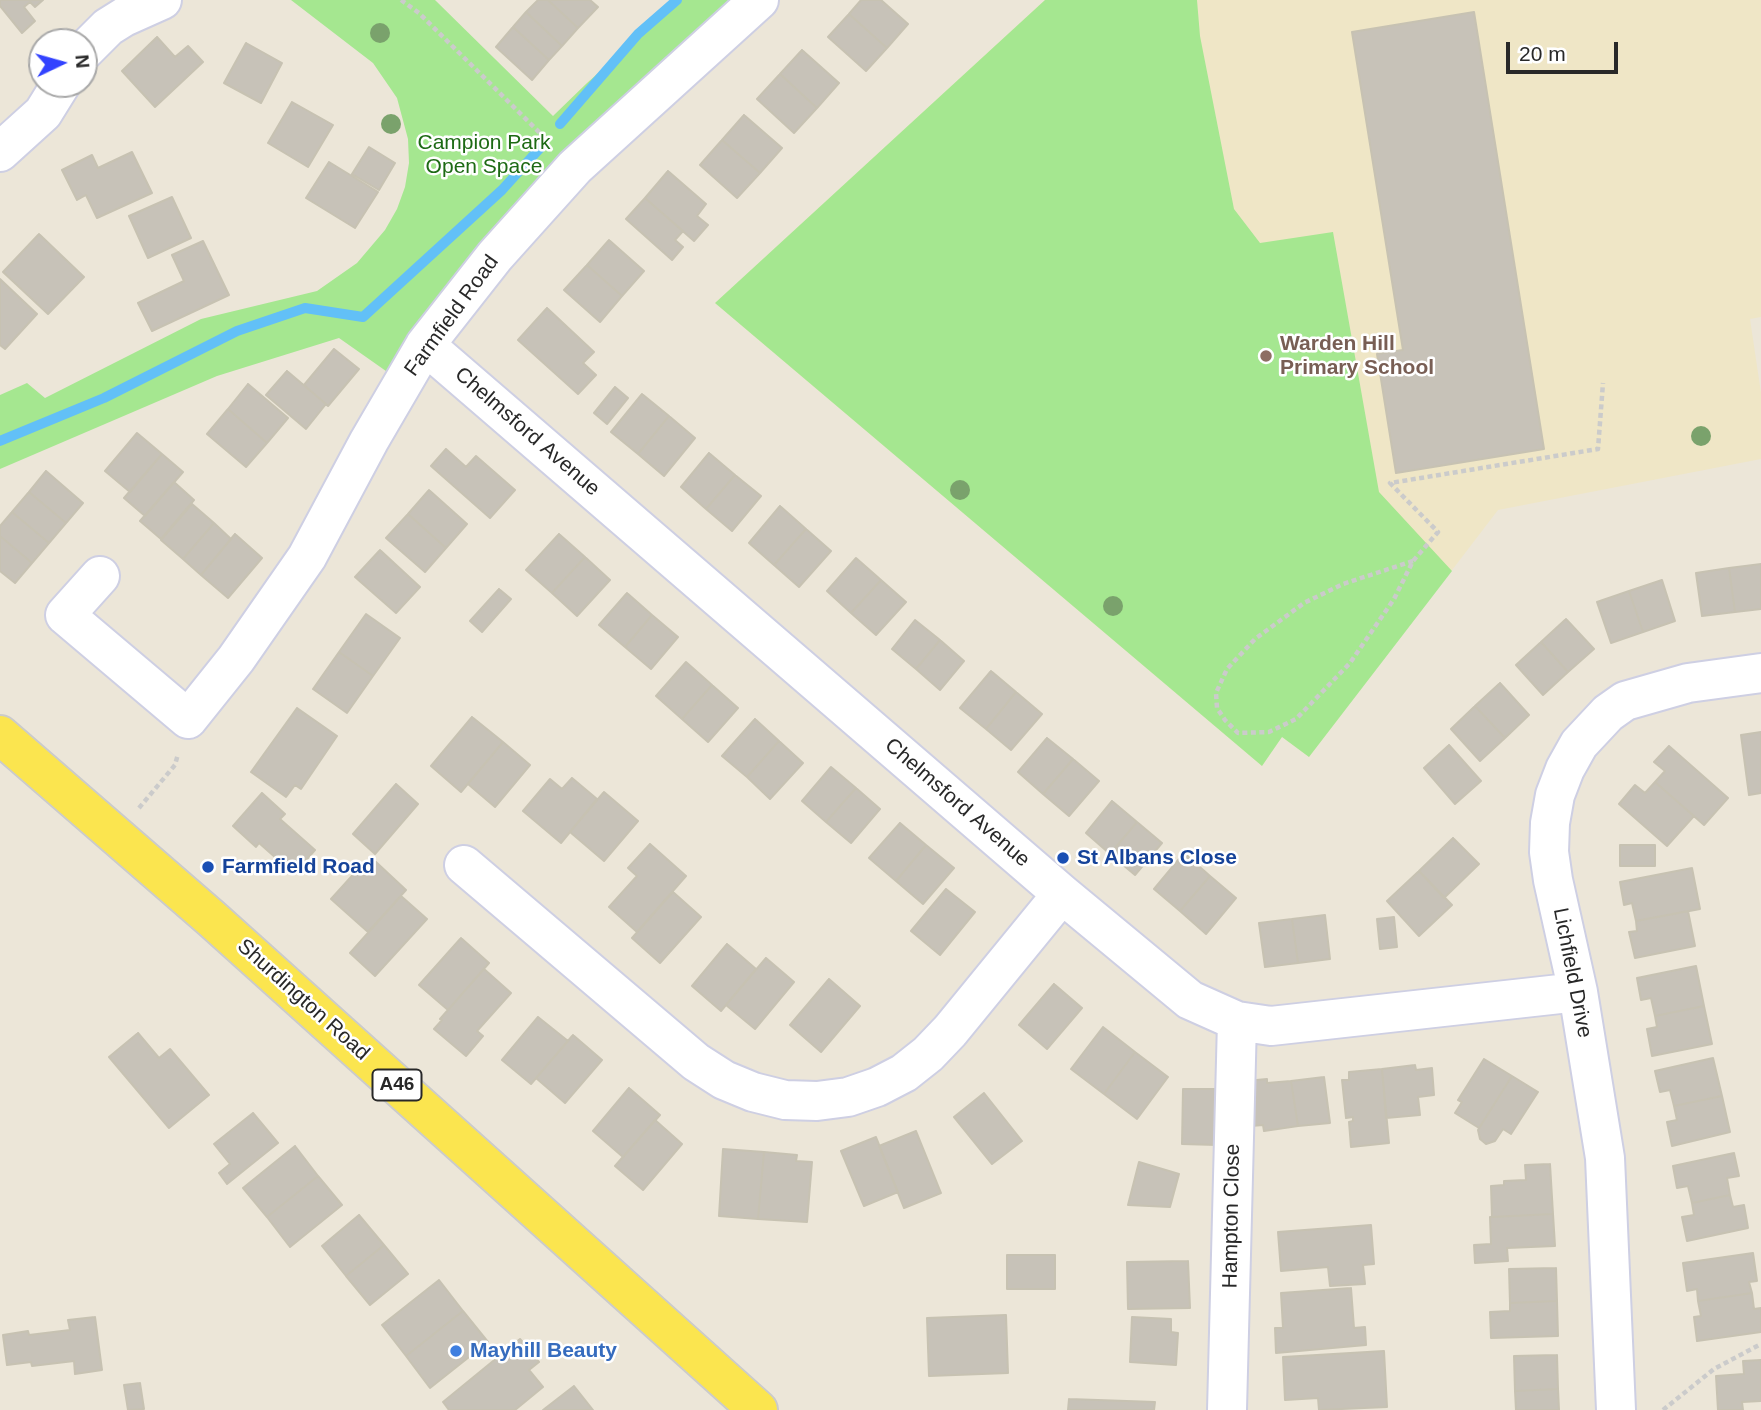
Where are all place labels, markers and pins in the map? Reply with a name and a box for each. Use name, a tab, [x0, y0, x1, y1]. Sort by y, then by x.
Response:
place label: Warden Hill Primary School	[1280, 331, 1434, 381]
marker: Warden Hill Primary School	[1258, 348, 1274, 364]
place label: St Albans Close	[1077, 845, 1237, 871]
marker: St Albans Close	[1055, 850, 1071, 866]
place label: Farmfield Road	[222, 854, 375, 880]
marker: Farmfield Road	[200, 859, 216, 875]
place label: Mayhill Beauty	[470, 1338, 617, 1364]
marker: Mayhill Beauty	[448, 1343, 464, 1359]

